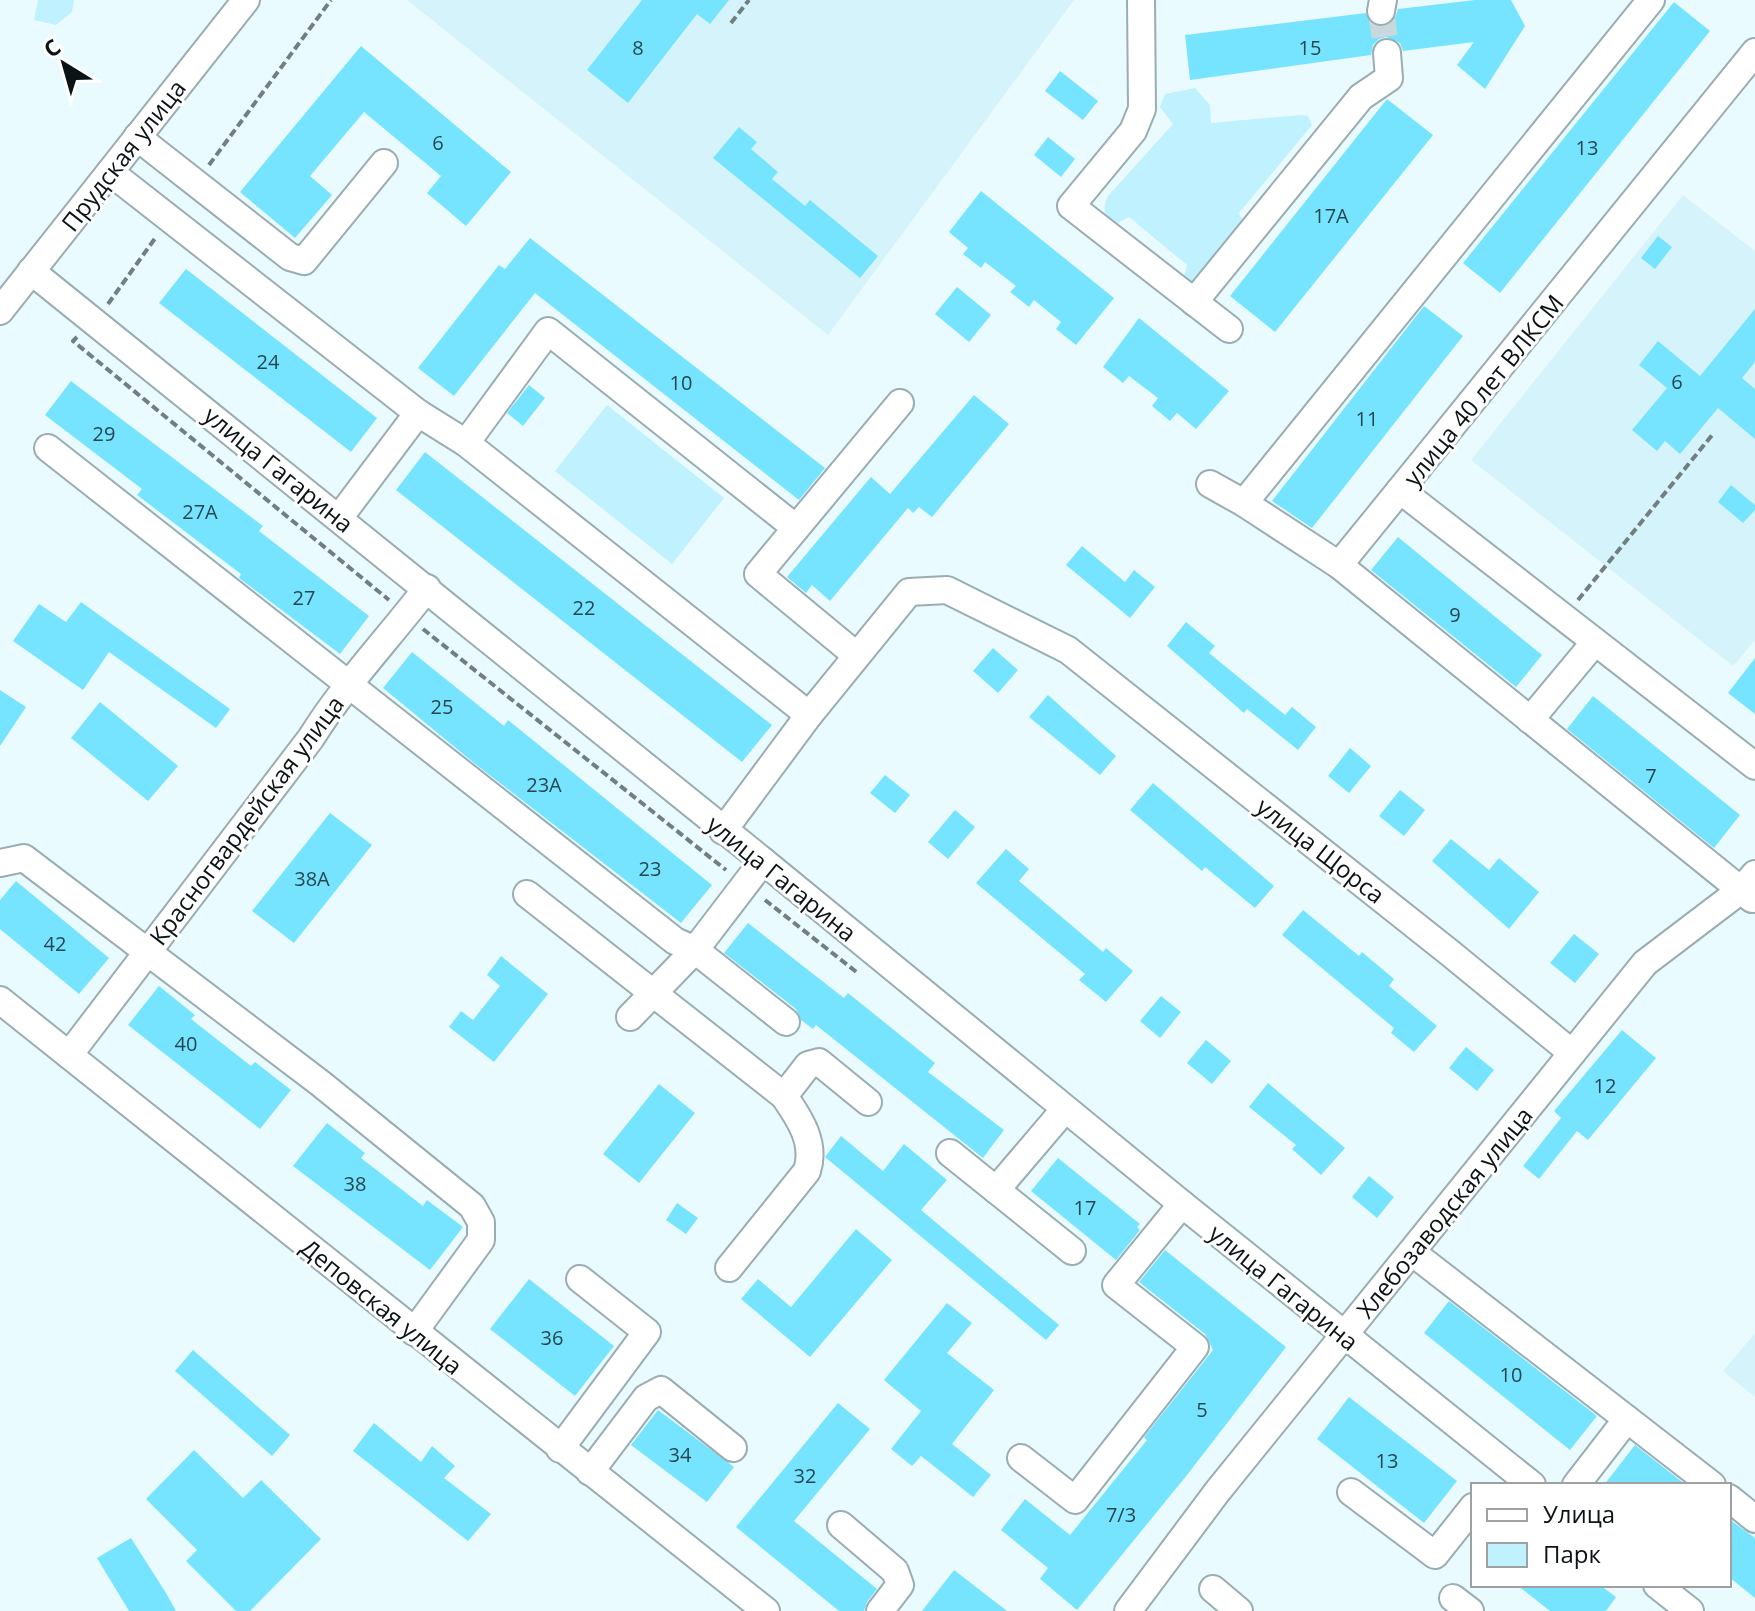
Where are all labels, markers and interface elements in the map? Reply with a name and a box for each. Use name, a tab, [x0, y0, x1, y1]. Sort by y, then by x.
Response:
north arrow	[24, 24, 104, 104]
text: С	[37, 31, 66, 63]
house number: 8	[632, 34, 644, 61]
house number: 15	[1299, 34, 1321, 61]
street label: Прудская улица	[53, 72, 193, 238]
house number: 6	[432, 129, 444, 156]
house number: 13	[1576, 134, 1598, 161]
house number: 17А	[1313, 202, 1349, 229]
street label: улица 40 лет ВЛКСМ	[1395, 287, 1571, 493]
house number: 24	[257, 348, 280, 375]
house number: 6	[1671, 368, 1683, 395]
house number: 10	[670, 369, 692, 396]
street label: улица Гагарина	[197, 398, 361, 540]
house number: 11	[1356, 405, 1378, 432]
house number: 29	[93, 420, 115, 447]
house number: 27А	[182, 498, 218, 525]
house number: 27	[293, 584, 315, 611]
house number: 22	[573, 594, 595, 621]
house number: 9	[1449, 601, 1461, 628]
street label: Красногвардейская улица	[141, 688, 351, 952]
house number: 25	[431, 693, 453, 720]
house number: 7	[1645, 762, 1657, 789]
house number: 23А	[526, 771, 562, 798]
street label: улица Щорса	[1250, 789, 1392, 911]
street label: улица Гагарина	[700, 807, 864, 949]
house number: 23	[639, 855, 661, 882]
house number: 38А	[294, 865, 330, 892]
house number: 42	[44, 930, 66, 957]
house number: 40	[175, 1030, 197, 1057]
house number: 12	[1594, 1072, 1616, 1099]
street label: Хлебозаводская улица	[1348, 1099, 1540, 1325]
house number: 38	[344, 1170, 366, 1197]
house number: 17	[1074, 1194, 1096, 1221]
street label: улица Гагарина	[1202, 1216, 1366, 1358]
street label: Деповская улица	[294, 1231, 470, 1381]
house number: 36	[541, 1324, 563, 1351]
house number: 10	[1500, 1361, 1522, 1388]
house number: 5	[1196, 1396, 1208, 1423]
house number: 34	[669, 1441, 692, 1468]
house number: 13	[1376, 1447, 1398, 1474]
house number: 32	[794, 1462, 816, 1489]
legend	[1471, 1483, 1731, 1587]
text: Улица	[1543, 1497, 1615, 1530]
house number: 7/3	[1106, 1501, 1136, 1528]
text: Парк	[1543, 1537, 1601, 1570]

